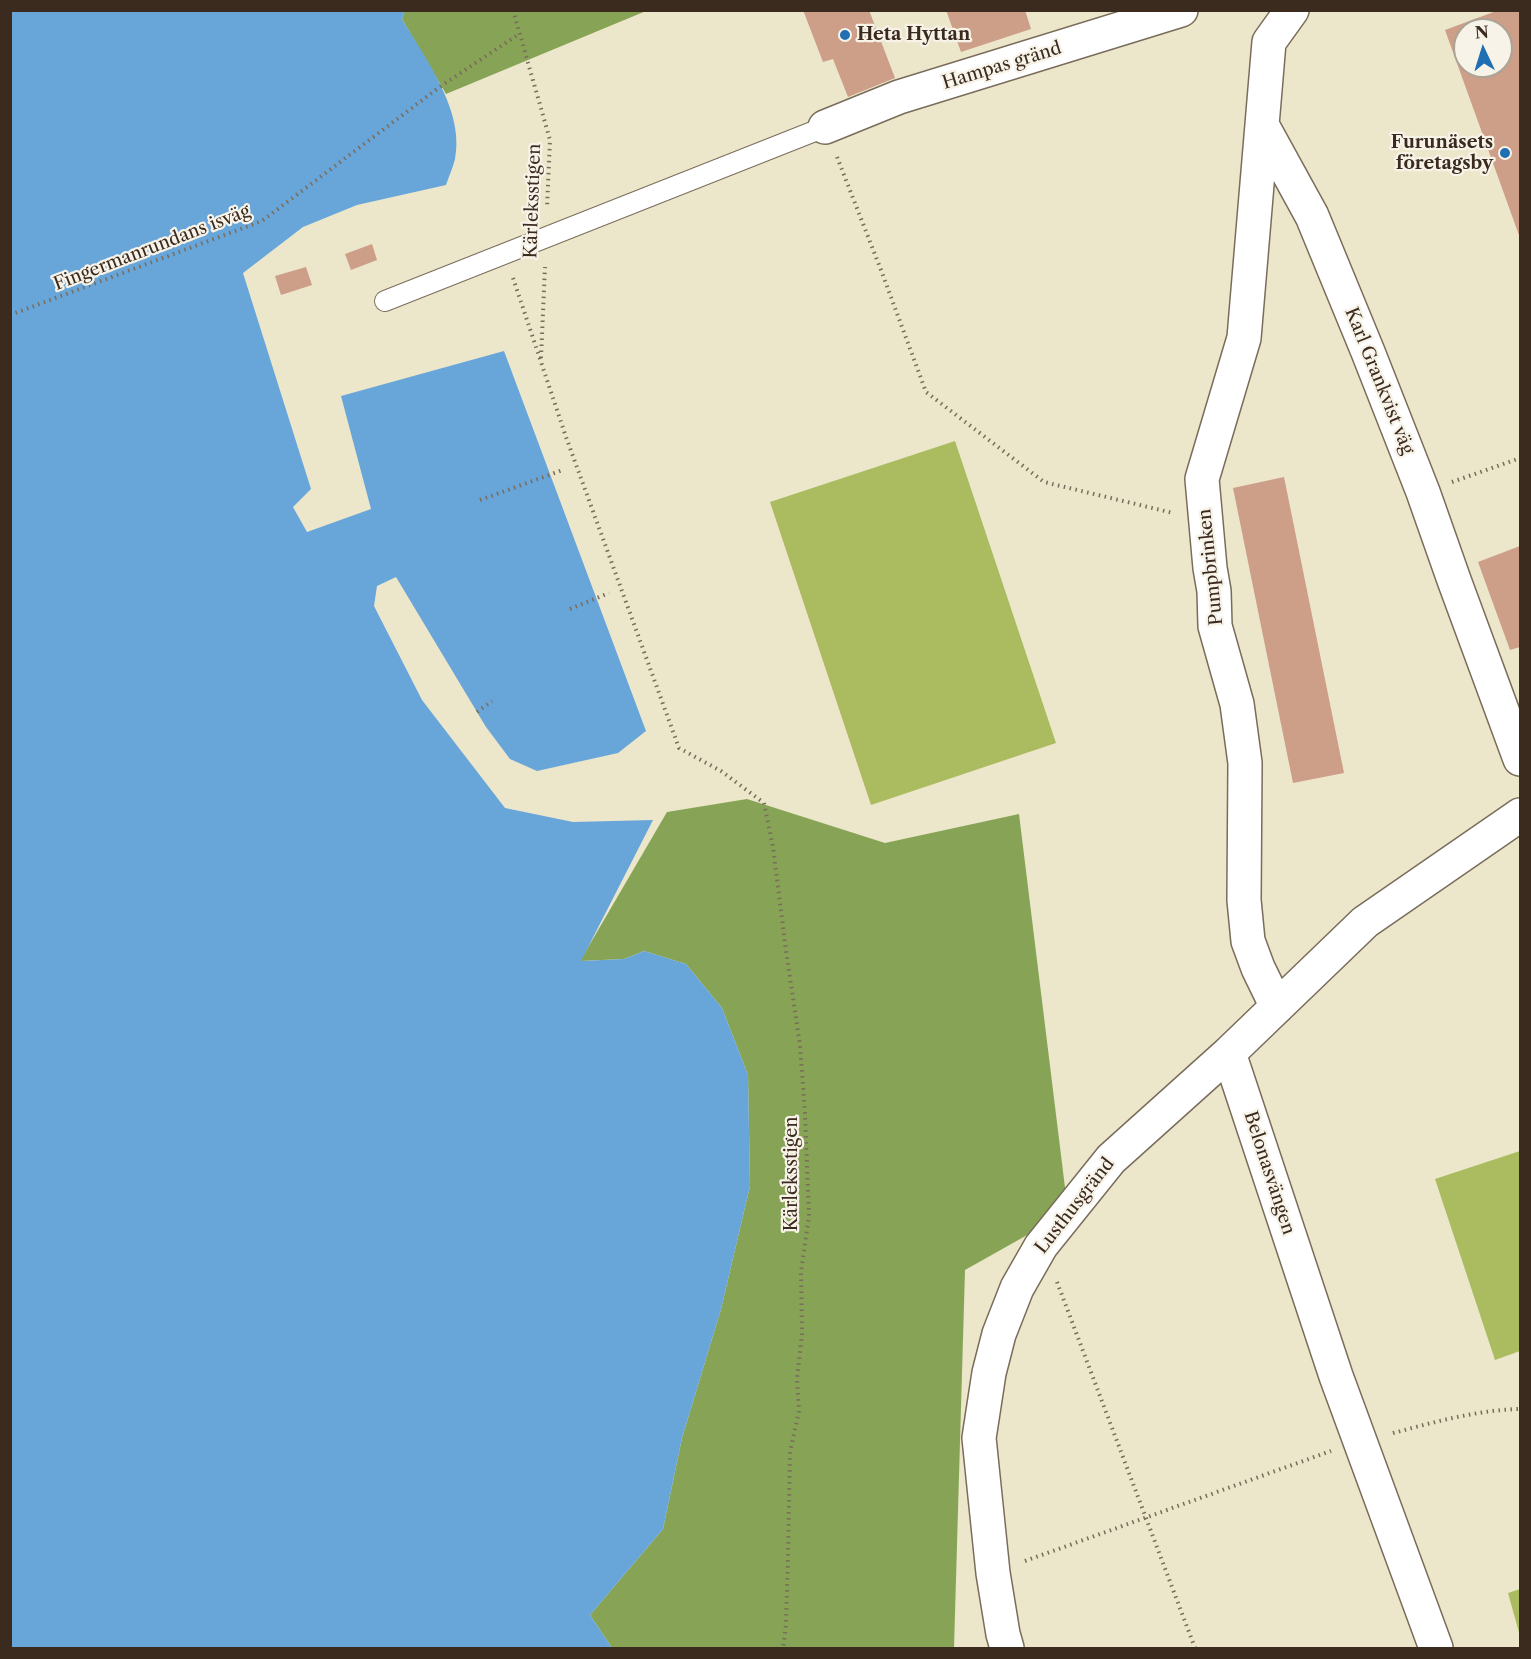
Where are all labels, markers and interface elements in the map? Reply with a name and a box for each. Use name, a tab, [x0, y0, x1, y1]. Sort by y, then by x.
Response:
north arrow	[1453, 18, 1513, 78]
text: N	[1474, 22, 1490, 42]
place label: Heta Hyttan	[857, 24, 970, 46]
marker: Heta Hyttan	[838, 28, 852, 42]
street label: Hampas gränd	[940, 38, 1064, 94]
place label: Furunäsets företagsby	[1391, 132, 1493, 174]
street label: Kärleksstigen	[520, 143, 546, 259]
marker: Furunäsets företagsby	[1498, 146, 1512, 160]
street label: Fingermanrundans isväg	[51, 201, 253, 295]
street label: Karl Grankvist väg	[1340, 304, 1418, 458]
street label: Pumpbrinken	[1194, 508, 1228, 626]
street label: Belonasvängen	[1239, 1109, 1299, 1237]
street label: Kärleksstigen	[781, 1116, 803, 1232]
street label: Lusthusgränd	[1031, 1154, 1119, 1258]

